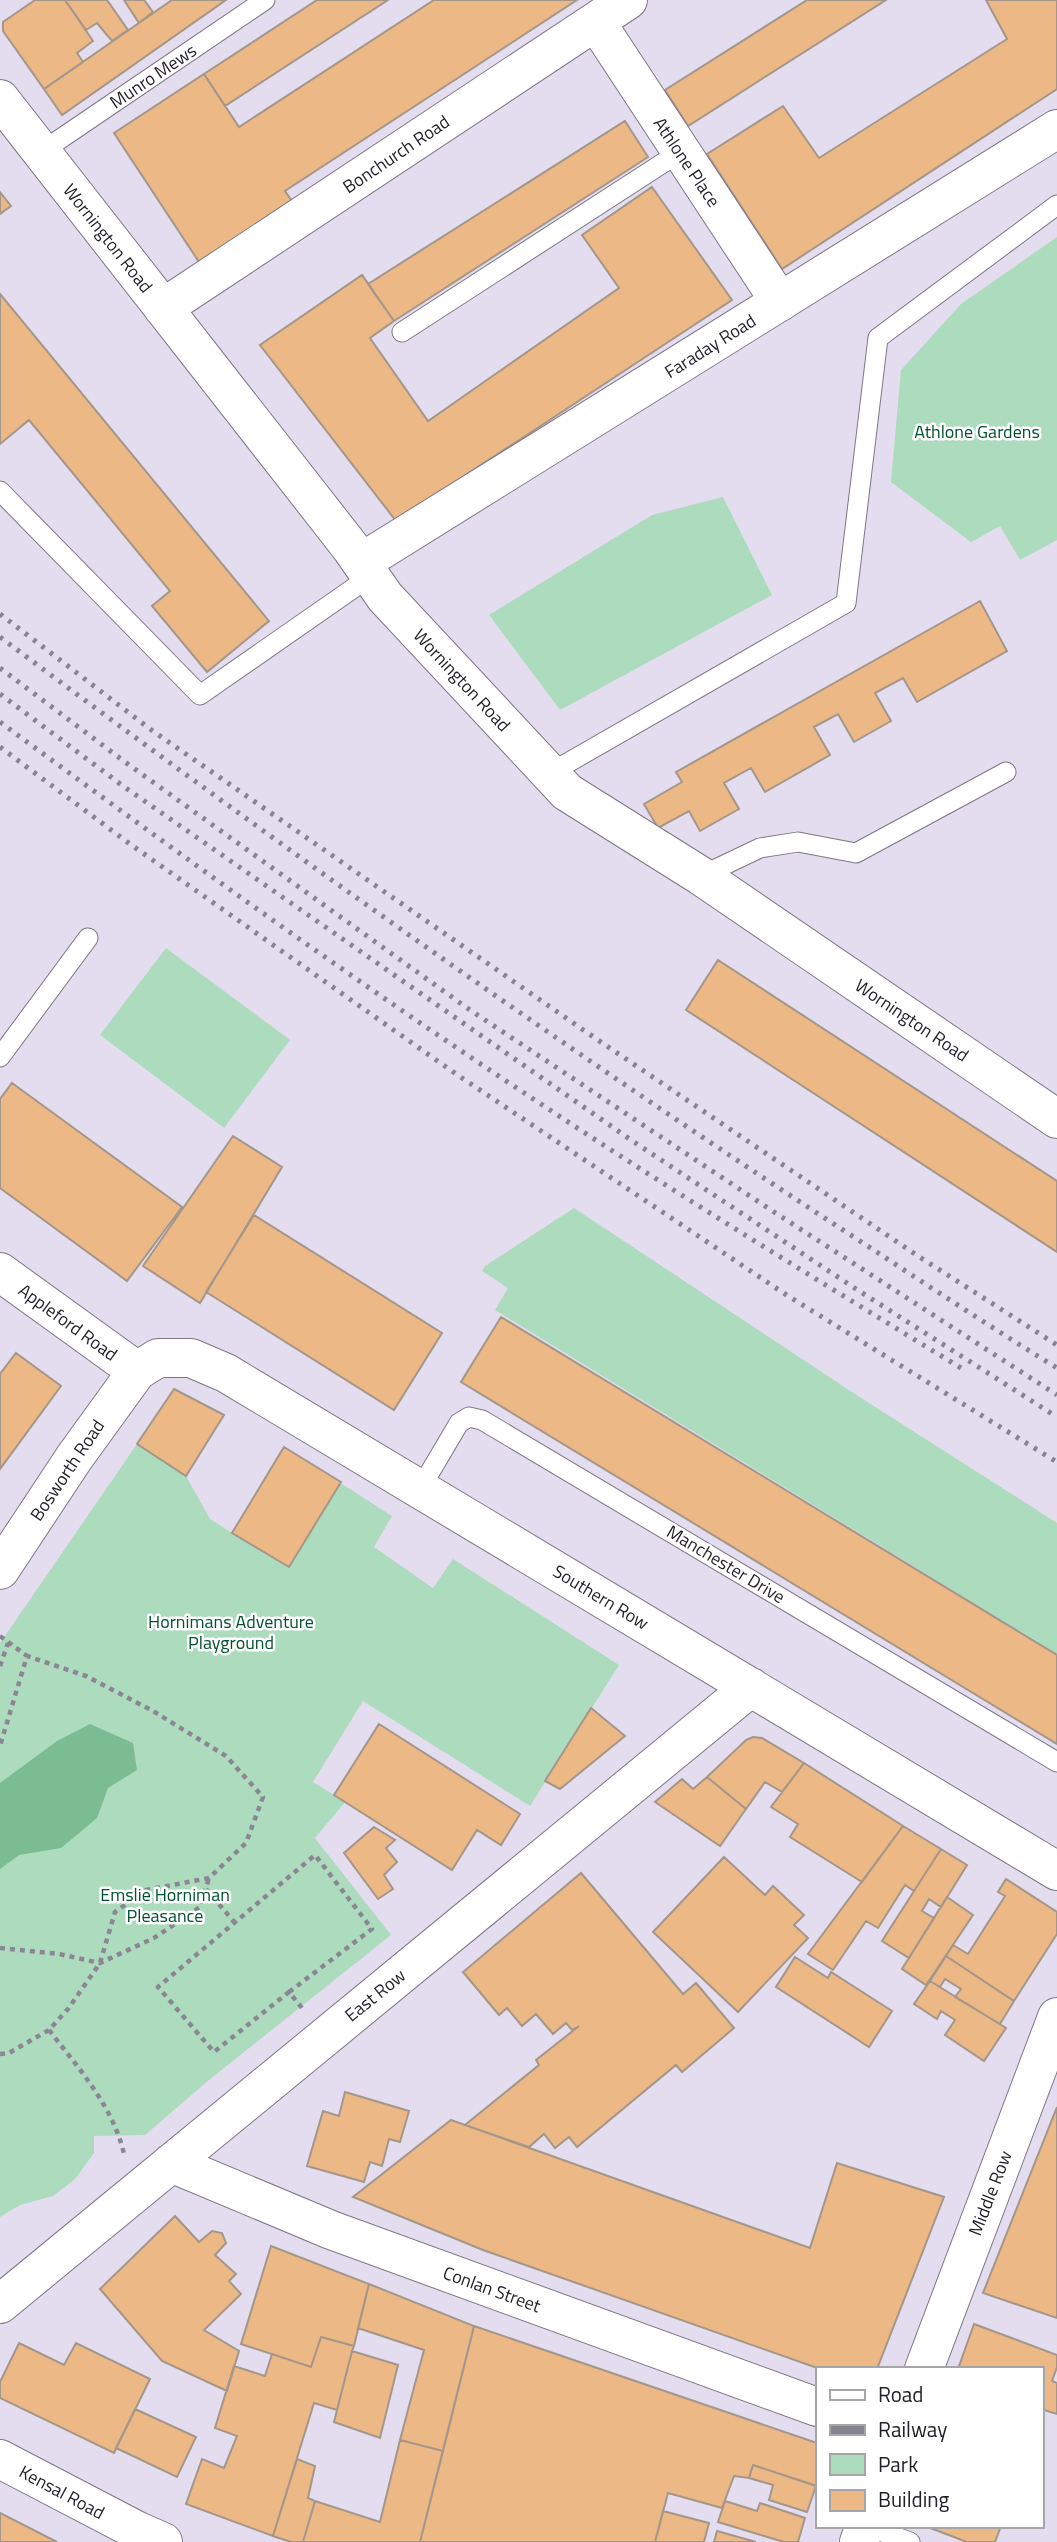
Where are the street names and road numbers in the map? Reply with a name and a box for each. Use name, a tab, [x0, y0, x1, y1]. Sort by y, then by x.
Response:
street label: Munro Mews	[104, 37, 202, 115]
street label: Bonchurch Road	[337, 108, 455, 200]
street label: Athlone Place	[647, 112, 727, 212]
street label: Wornington Road	[57, 178, 159, 298]
street label: Faraday Road	[659, 307, 761, 385]
street label: Wornington Road	[407, 622, 517, 738]
street label: Wornington Road	[850, 972, 974, 1068]
street label: Appleford Road	[13, 1277, 123, 1367]
street label: Bosworth Road	[23, 1414, 111, 1526]
street label: Manchester Drive	[662, 1518, 790, 1610]
street label: Southern Row	[548, 1558, 654, 1636]
street label: East Row	[339, 1962, 412, 2028]
street label: Middle Row	[961, 2146, 1019, 2240]
street label: Conlan Street	[439, 2259, 545, 2319]
street label: Kensal Road	[15, 2458, 109, 2526]

